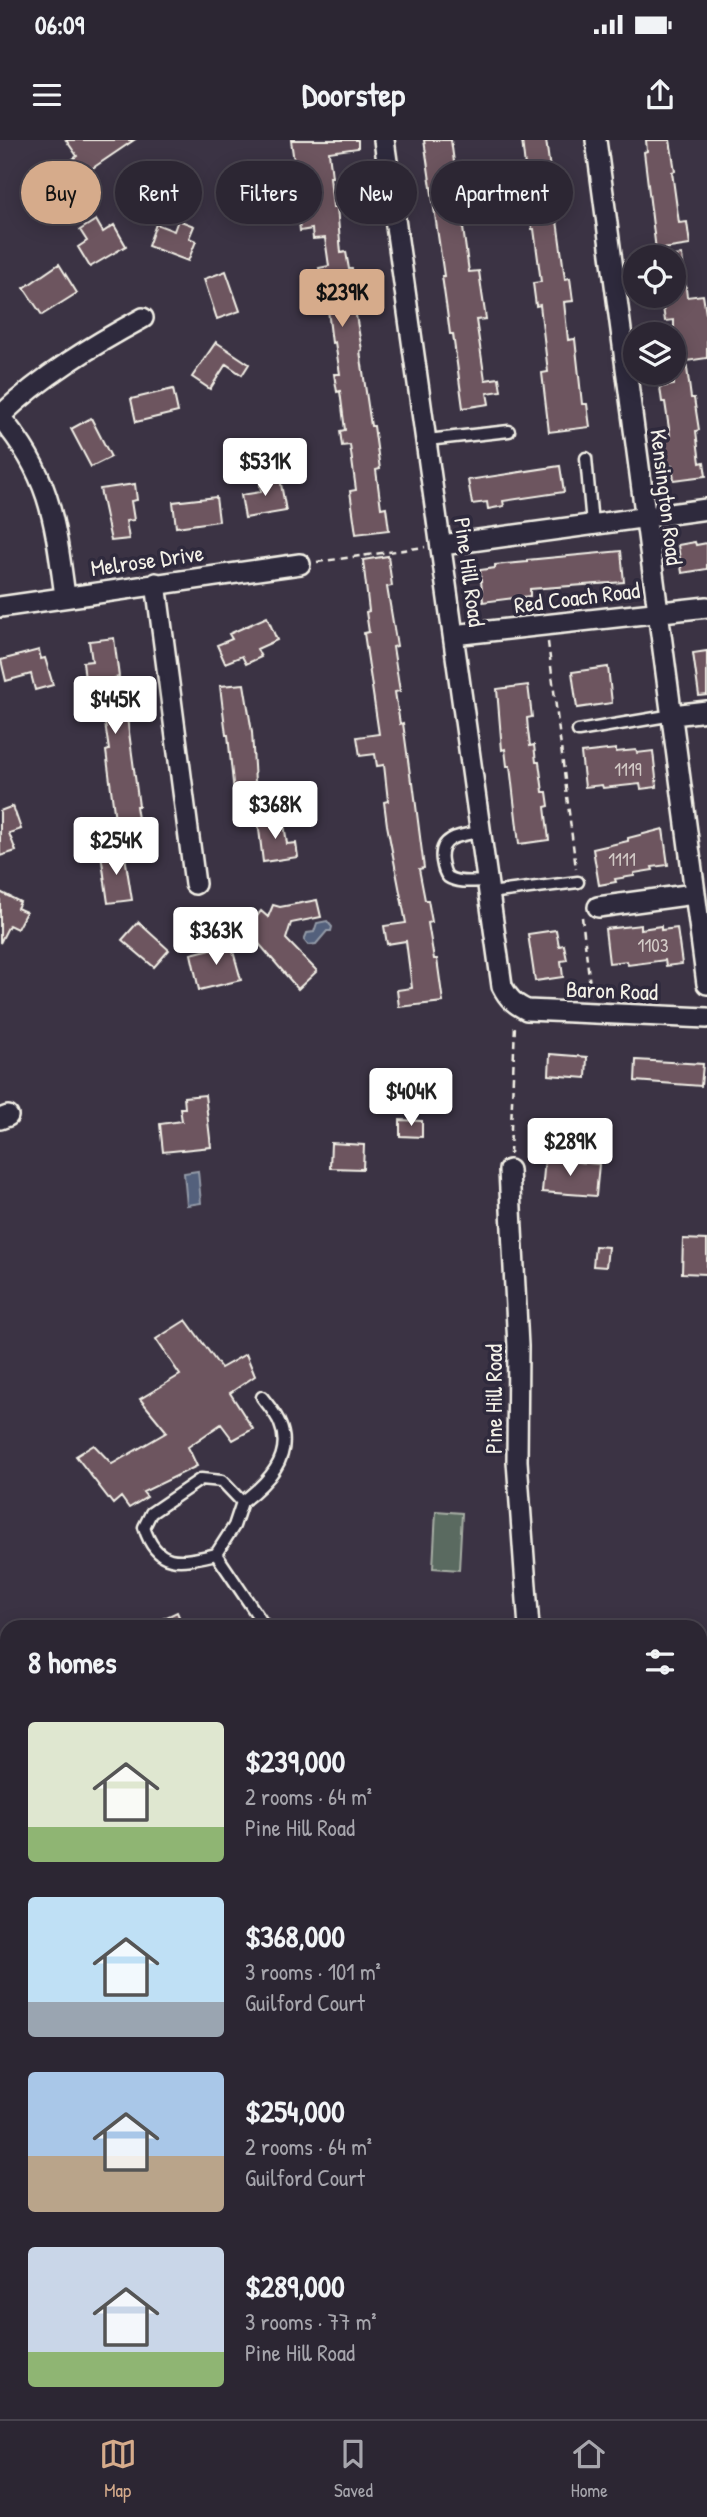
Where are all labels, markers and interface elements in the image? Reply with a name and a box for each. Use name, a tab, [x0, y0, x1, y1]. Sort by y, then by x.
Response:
text: 06:09	[35, 7, 84, 42]
text: Doorstep	[302, 73, 405, 116]
icon: menu	[28, 76, 66, 114]
icon: share	[641, 76, 679, 114]
chip: Buy	[21, 161, 101, 224]
chip: Rent	[115, 161, 202, 224]
chip: Filters	[216, 161, 322, 224]
chip: New	[336, 161, 417, 224]
chip: Apartment	[431, 161, 573, 224]
map controls	[623, 245, 686, 385]
button: locate	[623, 245, 686, 308]
pin: $239K	[293, 270, 391, 329]
text: $239K	[315, 276, 369, 307]
button: layers	[623, 322, 686, 385]
street label: Kensington Road	[643, 427, 691, 567]
pin: $531K	[216, 438, 314, 498]
text: $531K	[239, 445, 291, 476]
street label: Pine Hill Road	[447, 515, 493, 629]
street label: Melrose Drive	[89, 537, 205, 583]
street label: Red Coach Road	[512, 574, 642, 620]
pin: $445K	[66, 676, 164, 736]
text: $445K	[90, 683, 140, 714]
house number: 1119	[614, 756, 642, 782]
pin: $368K	[226, 782, 324, 841]
text: $368K	[248, 788, 302, 819]
pin: $254K	[67, 818, 165, 877]
text: $254K	[90, 824, 142, 855]
house number: 1111	[608, 846, 636, 872]
pin: $363K	[167, 908, 265, 967]
text: $363K	[189, 914, 243, 945]
house number: 1103	[638, 932, 668, 958]
street label: Baron Road	[565, 973, 659, 1007]
pin: $404K	[362, 1068, 460, 1128]
text: $404K	[385, 1075, 437, 1106]
pin: $289K	[521, 1118, 619, 1178]
text: $289K	[544, 1125, 596, 1156]
street label: Pine Hill Road	[478, 1344, 509, 1454]
text: 8 homes	[28, 1642, 116, 1682]
icon: filters	[641, 1643, 679, 1681]
text: $239,000	[245, 1741, 345, 1781]
icon: home	[84, 1750, 168, 1834]
text: 2 rooms · 64 m²	[245, 1781, 372, 1812]
text: Pine Hill Road	[245, 1812, 355, 1843]
text: $368,000	[245, 1916, 345, 1956]
icon: home	[84, 1925, 168, 2009]
text: 3 rooms · 101 m²	[245, 1956, 381, 1987]
text: Guilford Court	[245, 1987, 365, 2018]
text: $254,000	[245, 2091, 345, 2131]
icon: home	[84, 2100, 168, 2184]
text: 2 rooms · 64 m²	[245, 2131, 372, 2162]
text: Guilford Court	[245, 2162, 365, 2193]
text: $289,000	[245, 2266, 345, 2306]
icon: home	[84, 2275, 168, 2359]
text: 3 rooms · 77 m²	[245, 2306, 377, 2337]
text: Pine Hill Road	[245, 2337, 355, 2368]
tab: Map	[99, 2435, 137, 2503]
tab: Saved	[334, 2435, 373, 2503]
tab: Home	[570, 2435, 608, 2503]

